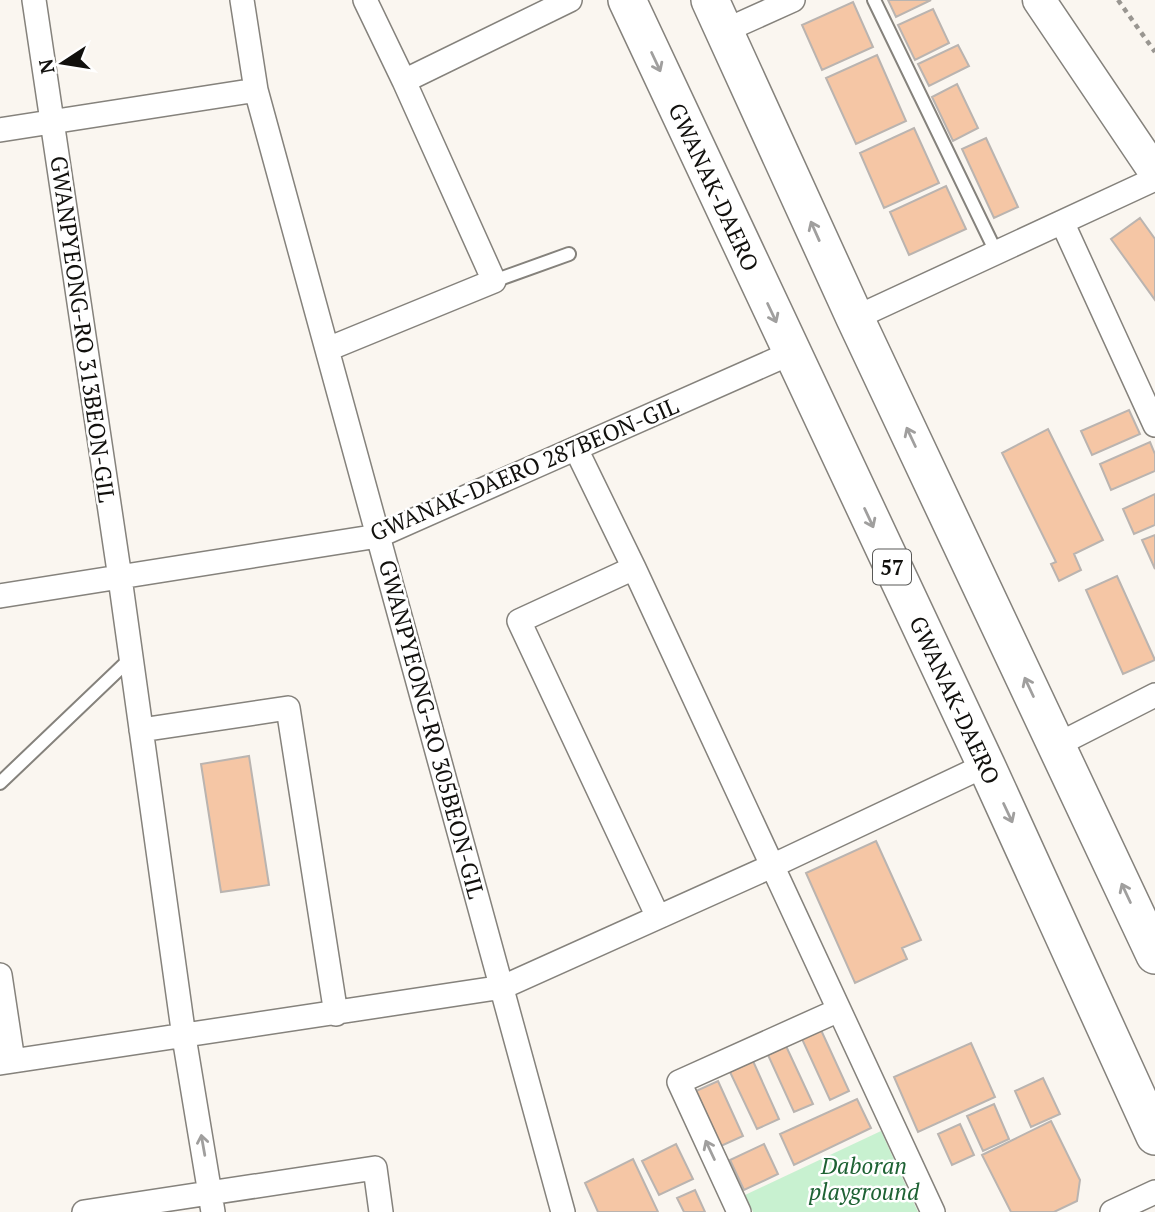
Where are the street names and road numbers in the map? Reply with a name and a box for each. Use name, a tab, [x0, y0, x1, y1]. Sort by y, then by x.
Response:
street label: GWANAK-DAERO	[661, 98, 767, 276]
street label: GWANPYEONG-RO 313BEON-GIL	[43, 154, 123, 505]
street label: GWANAK-DAERO 287BEON-GIL	[365, 390, 683, 548]
road number: 57	[873, 550, 911, 584]
street label: GWANPYEONG-RO 305BEON-GIL	[372, 556, 492, 902]
street label: GWANAK-DAERO	[902, 611, 1008, 789]

